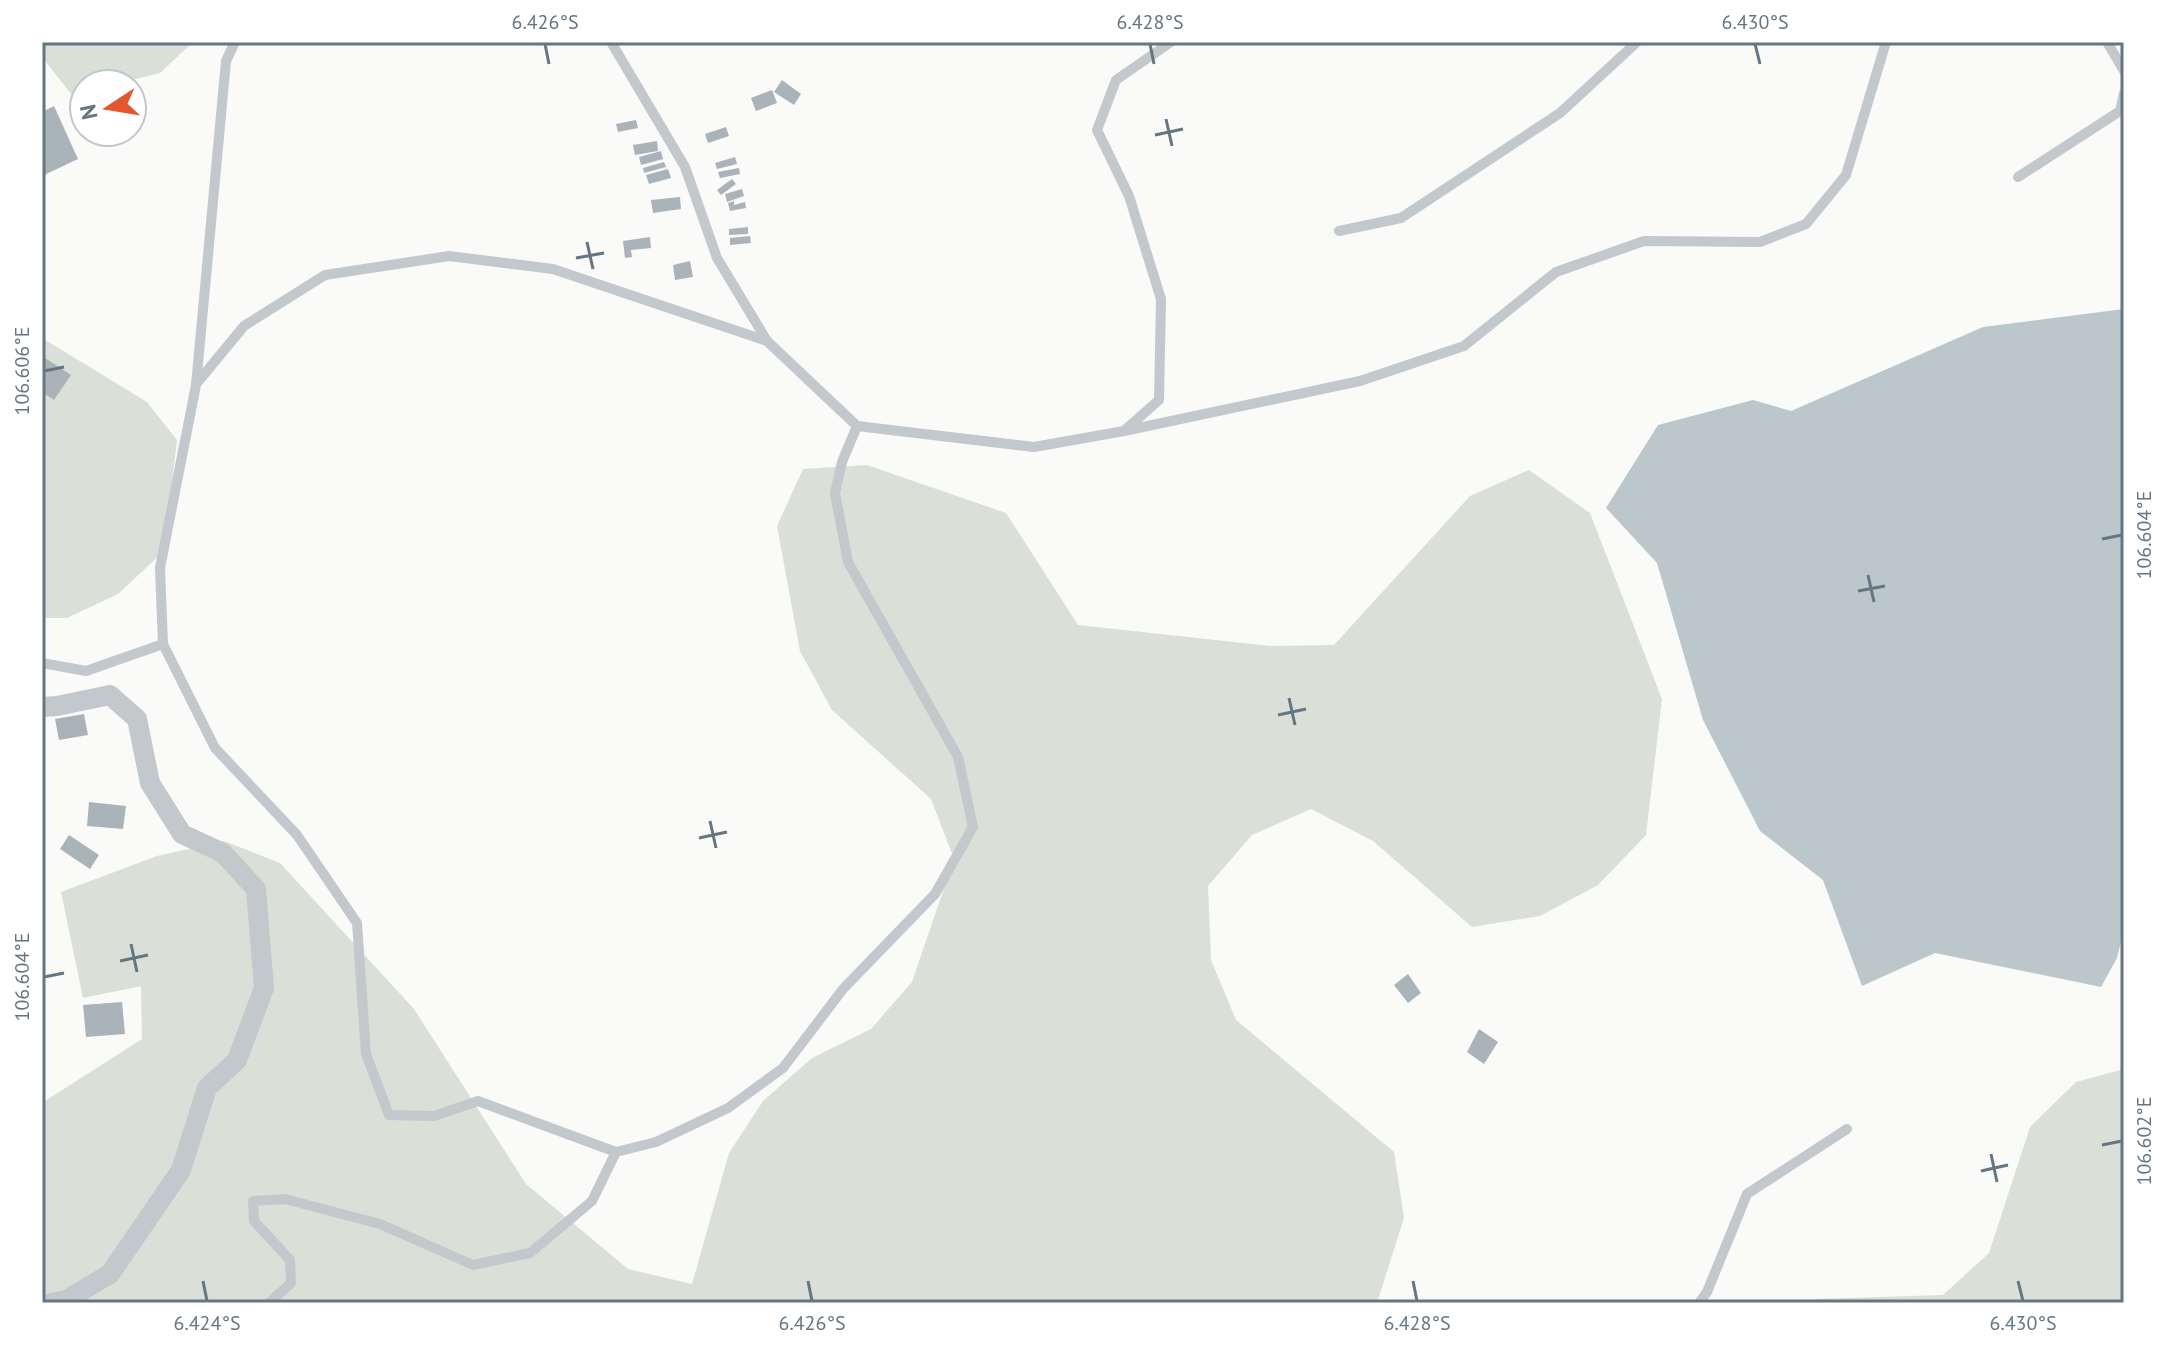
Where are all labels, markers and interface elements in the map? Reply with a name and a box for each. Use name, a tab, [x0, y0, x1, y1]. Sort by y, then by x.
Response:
text: 6.426°S	[512, 9, 579, 35]
text: 6.428°S	[1117, 9, 1184, 35]
text: 6.430°S	[1722, 9, 1789, 35]
north arrow	[68, 68, 148, 148]
text: N	[73, 102, 104, 122]
text: 106.606°E	[9, 327, 35, 415]
text: 106.604°E	[2131, 491, 2157, 579]
text: 106.604°E	[9, 933, 35, 1021]
text: 106.602°E	[2131, 1097, 2157, 1185]
text: 6.424°S	[174, 1310, 241, 1336]
text: 6.426°S	[779, 1310, 846, 1336]
text: 6.428°S	[1384, 1310, 1451, 1336]
text: 6.430°S	[1990, 1310, 2057, 1336]

